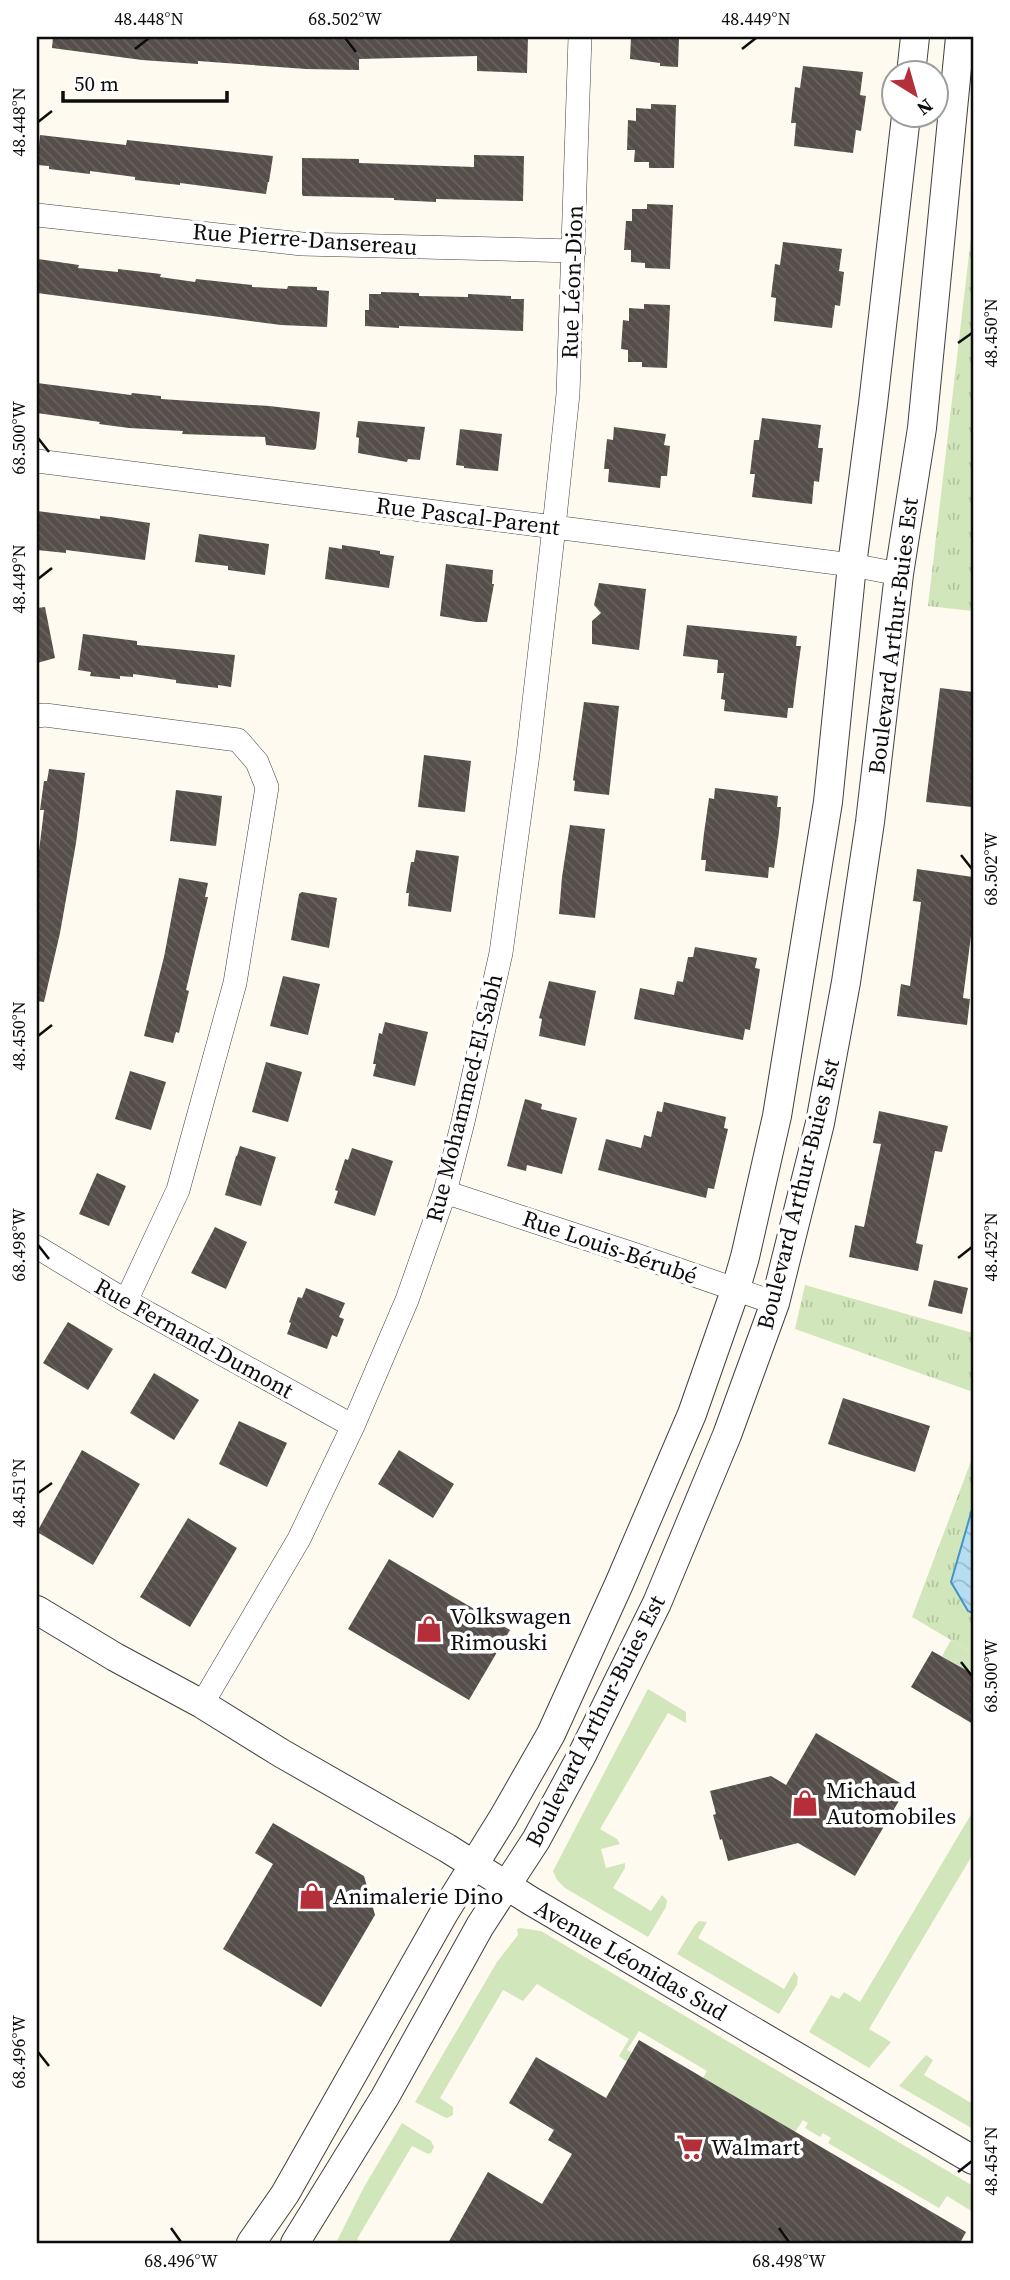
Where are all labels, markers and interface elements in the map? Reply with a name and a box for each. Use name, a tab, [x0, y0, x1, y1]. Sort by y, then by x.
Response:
text: 48.448°N	[114, 6, 184, 31]
text: 68.502°W	[308, 6, 382, 31]
text: 48.449°N	[721, 6, 791, 31]
scale bar	[63, 60, 228, 104]
north arrow	[880, 60, 950, 130]
text: 50 m	[74, 69, 119, 98]
text: 48.448°N	[6, 87, 31, 157]
text: N	[912, 93, 939, 122]
street label: Rue Léon-Dion	[553, 204, 591, 359]
street label: Rue Pierre-Dansereau	[191, 215, 419, 263]
text: 48.450°N	[978, 298, 1003, 368]
text: 68.500°W	[6, 401, 31, 475]
street label: Rue Pascal-Parent	[374, 489, 562, 543]
street label: Boulevard Arthur-Buies Est	[860, 495, 926, 776]
text: 48.449°N	[6, 544, 31, 614]
text: 68.502°W	[978, 832, 1003, 906]
street label: Rue Mohammed-El-Sabh	[418, 970, 510, 1225]
text: 48.450°N	[6, 1001, 31, 1071]
street label: Boulevard Arthur-Buies Est	[749, 1055, 847, 1333]
street label: Rue Louis-Bérubé	[518, 1202, 702, 1292]
text: 68.498°W	[6, 1208, 31, 1282]
text: 48.452°N	[978, 1212, 1003, 1282]
street label: Rue Fernand-Dumont	[89, 1270, 300, 1406]
text: 48.451°N	[6, 1458, 31, 1528]
street label: Boulevard Arthur-Buies Est	[518, 1589, 673, 1852]
place label: Volkswagen Rimouski	[450, 1600, 572, 1658]
shop icon: Volkswagen Rimouski	[414, 1614, 444, 1644]
text: 68.500°W	[978, 1639, 1003, 1713]
place label: Michaud Automobiles	[826, 1774, 956, 1832]
shop icon: Michaud Automobiles	[790, 1788, 820, 1818]
place label: Animalerie Dino	[333, 1880, 504, 1912]
shop icon: Animalerie Dino	[297, 1881, 327, 1911]
street label: Avenue Léonidas Sud	[529, 1892, 733, 2028]
text: 68.496°W	[6, 2015, 31, 2089]
text: 48.454°N	[978, 2126, 1003, 2196]
place label: Walmart	[711, 2131, 801, 2163]
supermarket icon: Walmart	[675, 2132, 705, 2162]
text: 68.496°W	[144, 2248, 218, 2273]
text: 68.498°W	[752, 2248, 826, 2273]

